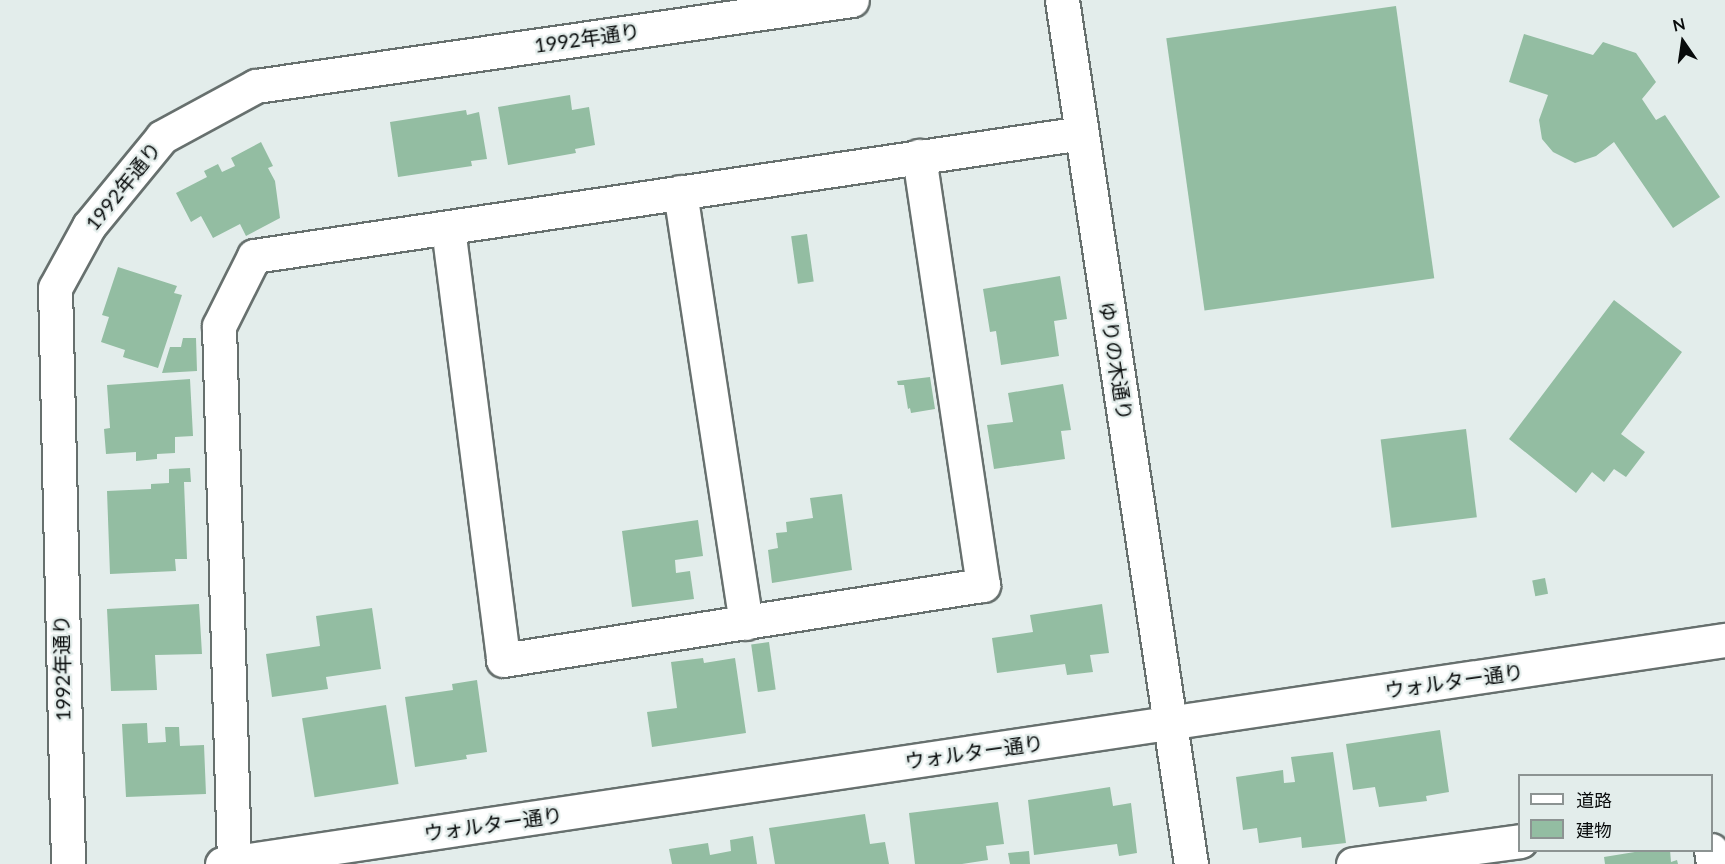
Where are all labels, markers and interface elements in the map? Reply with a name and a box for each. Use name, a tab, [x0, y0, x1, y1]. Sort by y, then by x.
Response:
north arrow	[1653, 12, 1713, 72]
text: N	[1671, 13, 1687, 35]
street label: 1992年通り	[533, 19, 641, 57]
street label: 1992年通り	[80, 137, 166, 235]
street label: ゆりの木通り	[1095, 300, 1137, 422]
street label: 1992年通り	[49, 615, 75, 721]
street label: ウォルター通り	[1383, 659, 1525, 703]
street label: ウォルター通り	[903, 730, 1045, 774]
legend	[1518, 774, 1713, 852]
text: 道路	[1576, 789, 1612, 811]
street label: ウォルター通り	[422, 802, 564, 846]
text: 建物	[1576, 819, 1612, 841]

